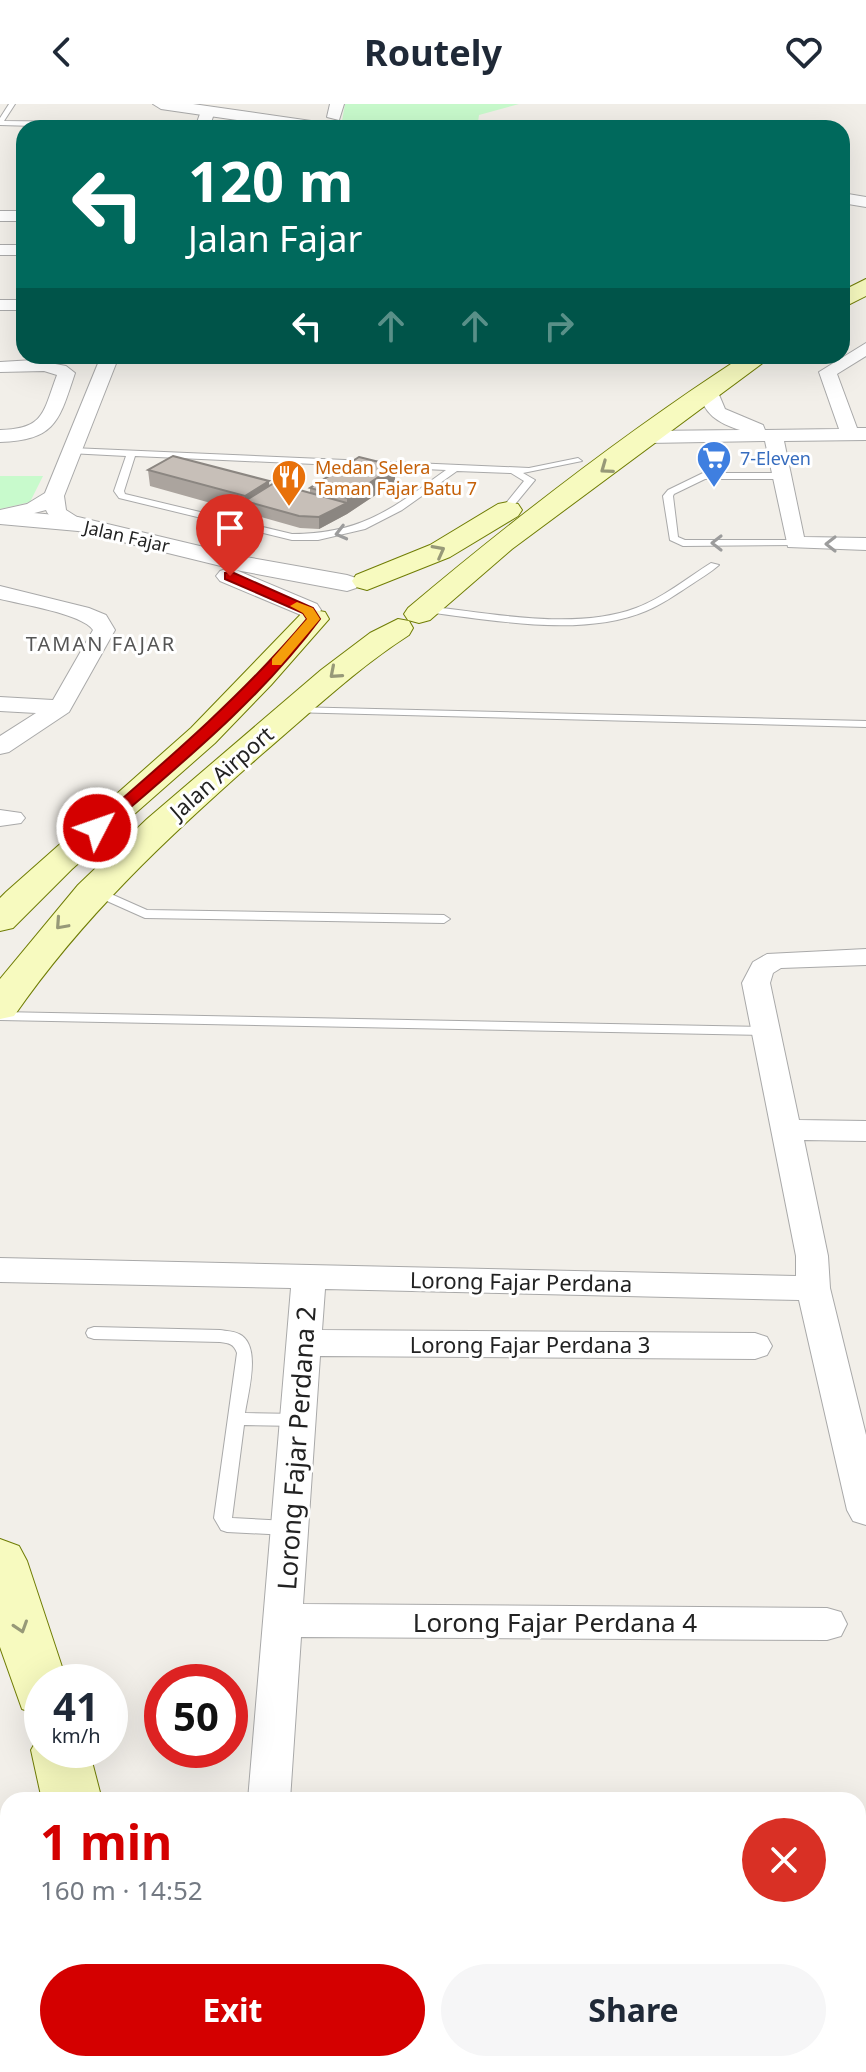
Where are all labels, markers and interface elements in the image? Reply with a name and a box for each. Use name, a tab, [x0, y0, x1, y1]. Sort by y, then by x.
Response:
text: Routely	[364, 28, 502, 77]
icon: back	[40, 30, 84, 74]
icon: heart	[782, 30, 826, 74]
text: 120 m	[188, 142, 353, 218]
icon: left	[56, 152, 160, 256]
text: Jalan Fajar	[188, 214, 362, 263]
icon: left	[285, 304, 329, 348]
icon: ahead	[369, 304, 413, 348]
icon: ahead	[453, 304, 497, 348]
icon: right	[537, 304, 581, 348]
supermarket icon: 7-Eleven	[695, 439, 733, 489]
place label: 7-Eleven	[740, 446, 811, 470]
place label: Medan Selera Taman Fajar Batu 7	[315, 455, 477, 500]
restaurant icon: Medan Selera Taman Fajar Batu 7	[270, 458, 308, 508]
one-way arrow	[601, 458, 615, 473]
pin	[196, 494, 264, 576]
icon: arrive	[208, 506, 252, 550]
street label: Jalan Fajar	[80, 514, 173, 558]
one-way arrow	[335, 524, 349, 541]
one-way arrow	[710, 534, 723, 552]
one-way arrow	[824, 535, 837, 552]
one-way arrow	[430, 546, 445, 561]
district label: TAMAN FAJAR	[26, 630, 176, 657]
one-way arrow	[329, 663, 344, 678]
street label: Jalan Airport	[161, 719, 279, 827]
position arrow	[55, 786, 139, 870]
one-way arrow	[56, 915, 71, 930]
street label: Lorong Fajar Perdana	[410, 1264, 632, 1298]
street label: Lorong Fajar Perdana 2	[268, 1305, 324, 1591]
street label: Lorong Fajar Perdana 3	[410, 1329, 650, 1359]
street label: Lorong Fajar Perdana 4	[413, 1604, 697, 1640]
one-way arrow	[11, 1619, 27, 1633]
speed limit sign: 50	[144, 1664, 248, 1768]
text: 41	[53, 1678, 99, 1733]
text: km/h	[51, 1722, 101, 1749]
text: 1 min	[40, 1809, 172, 1874]
button: close	[742, 1818, 826, 1902]
text: 160 m · 14:52	[40, 1872, 203, 1908]
button: Exit	[40, 1964, 425, 2056]
button: Share	[441, 1964, 826, 2056]

